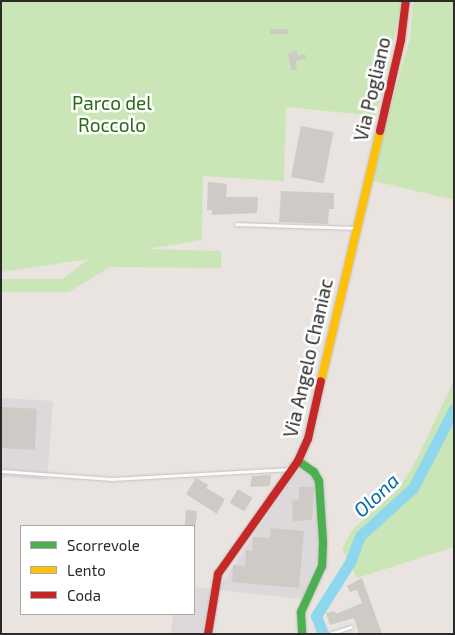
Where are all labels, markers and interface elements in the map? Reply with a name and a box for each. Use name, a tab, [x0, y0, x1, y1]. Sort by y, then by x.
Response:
street label: Via Pogliano	[349, 35, 395, 143]
park label: Parco del Roccolo	[72, 92, 152, 136]
street label: Via Angelo Chaniac	[279, 276, 337, 440]
water label: Olona	[348, 468, 404, 522]
legend	[20, 525, 195, 615]
text: Scorrevole	[67, 536, 140, 554]
text: Lento	[67, 561, 106, 579]
text: Coda	[67, 586, 101, 604]

